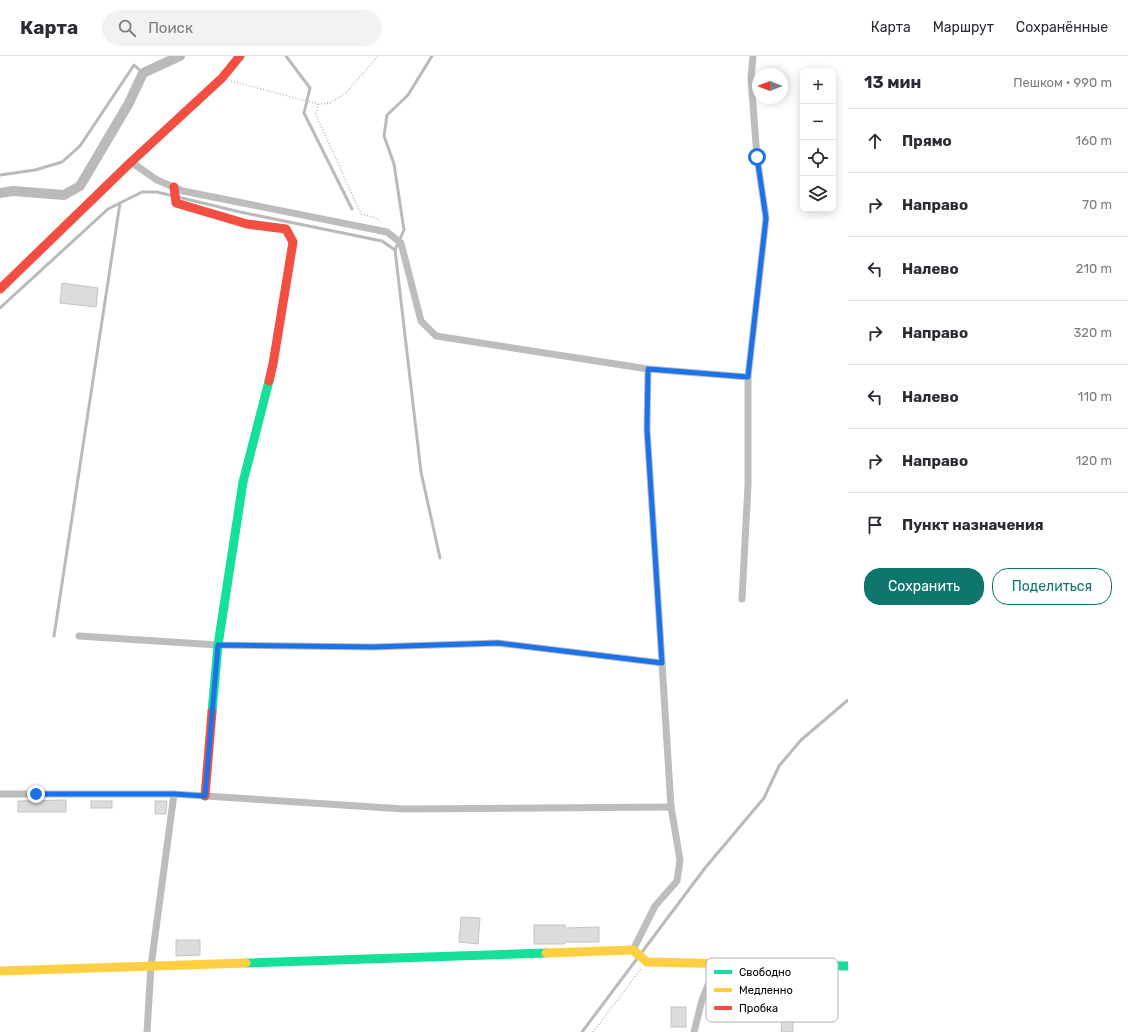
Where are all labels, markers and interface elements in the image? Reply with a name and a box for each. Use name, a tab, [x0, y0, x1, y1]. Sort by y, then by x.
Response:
search box	[102, 10, 382, 46]
text: Карта	[20, 16, 78, 39]
icon: search	[116, 17, 138, 39]
text: Поиск	[148, 19, 193, 37]
text: Карта	[871, 19, 911, 36]
text: Маршрут	[933, 19, 994, 36]
text: Сохранённые	[1016, 19, 1108, 36]
north arrow	[752, 68, 788, 104]
map controls	[800, 68, 836, 212]
button: +	[800, 68, 836, 104]
text: 13 мин	[864, 72, 921, 92]
text: Пешком · 990 m	[1013, 75, 1112, 90]
button: −	[800, 104, 836, 140]
icon: ahead	[864, 130, 886, 152]
text: Прямо	[902, 132, 952, 150]
text: 160 m	[1076, 133, 1112, 148]
button: locate	[800, 140, 836, 176]
route start	[748, 148, 766, 166]
button: layers	[800, 176, 836, 212]
icon: right	[864, 194, 886, 216]
text: Направо	[902, 196, 968, 214]
text: 70 m	[1082, 197, 1112, 212]
icon: left	[864, 258, 886, 280]
text: Налево	[902, 260, 959, 278]
text: 210 m	[1076, 261, 1112, 276]
icon: right	[864, 322, 886, 344]
text: Направо	[902, 324, 968, 342]
text: 320 m	[1074, 325, 1112, 340]
icon: left	[864, 386, 886, 408]
text: Налево	[902, 388, 959, 406]
text: 110 m	[1078, 389, 1112, 404]
icon: right	[864, 450, 886, 472]
text: Направо	[902, 452, 968, 470]
text: 120 m	[1076, 453, 1112, 468]
icon: arrive	[864, 514, 886, 536]
text: Пункт назначения	[902, 516, 1044, 534]
button: Сохранить	[864, 568, 984, 605]
button: Поделиться	[992, 568, 1112, 605]
route end	[27, 785, 45, 803]
legend	[706, 958, 838, 1022]
text: Свободно	[739, 966, 791, 979]
text: Медленно	[739, 984, 793, 997]
text: Пробка	[739, 1002, 778, 1015]

